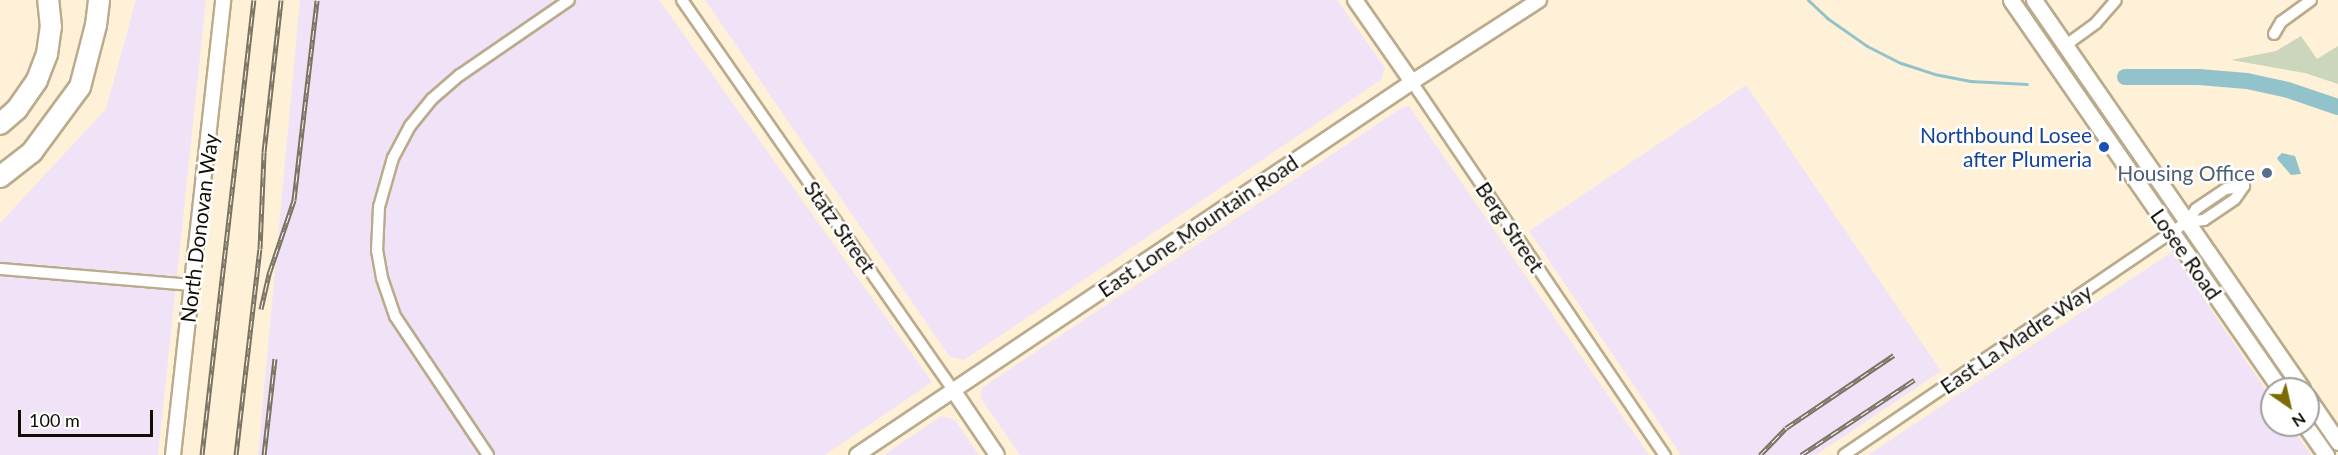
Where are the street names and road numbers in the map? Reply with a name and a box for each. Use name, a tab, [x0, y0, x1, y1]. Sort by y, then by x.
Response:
street label: North Donovan Way	[175, 132, 223, 324]
street label: East Lone Mountain Road	[1093, 150, 1303, 302]
street label: Statz Street	[799, 176, 881, 278]
street label: Berg Street	[1471, 177, 1549, 277]
street label: Losee Road	[2146, 204, 2226, 304]
street label: East La Madre Way	[1935, 279, 2097, 399]

